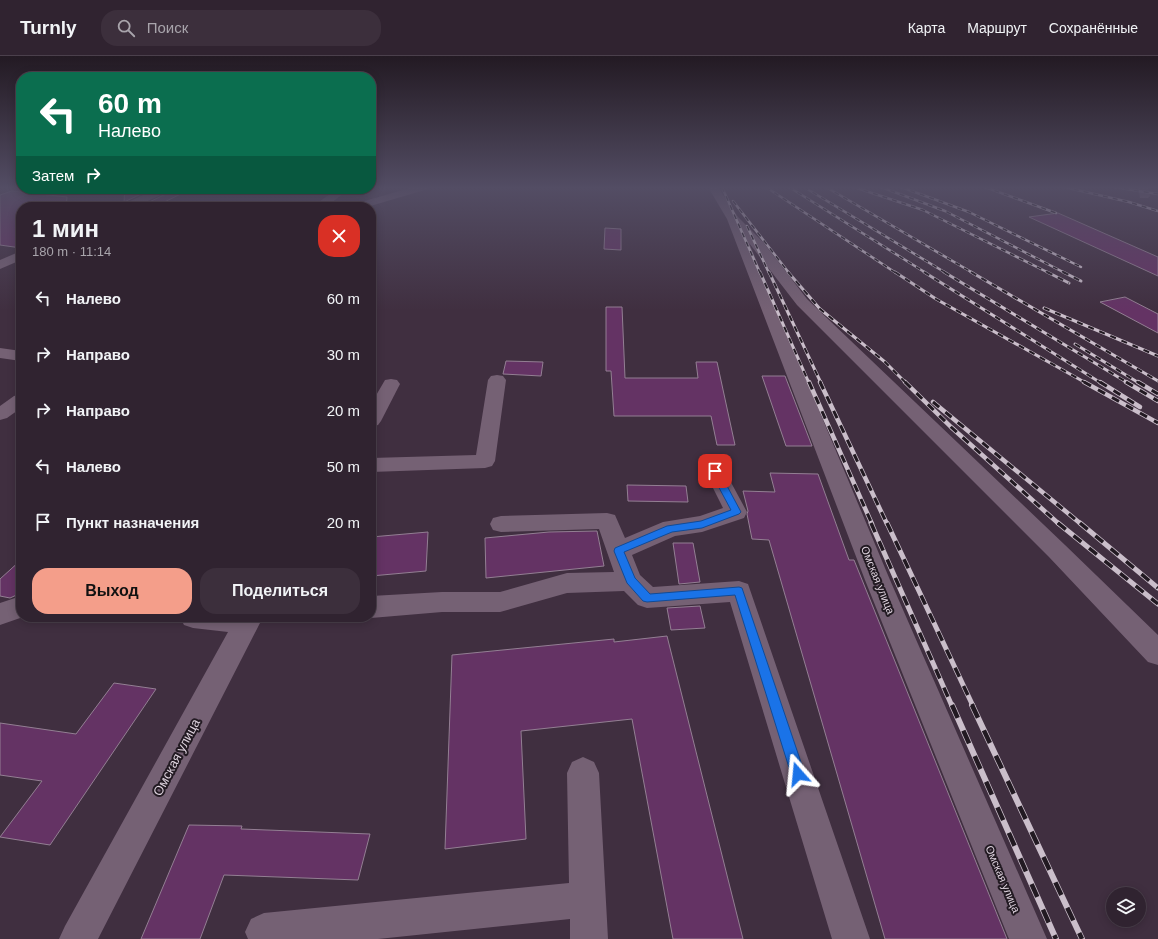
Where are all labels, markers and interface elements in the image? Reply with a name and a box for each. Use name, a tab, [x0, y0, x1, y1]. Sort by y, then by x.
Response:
search box	[101, 10, 381, 46]
text: Turnly	[20, 17, 77, 38]
icon: search	[115, 17, 137, 39]
text: Поиск	[147, 19, 188, 36]
text: Карта	[908, 20, 945, 36]
text: Маршрут	[967, 20, 1027, 36]
text: Сохранённые	[1049, 20, 1138, 36]
icon: left	[32, 88, 84, 140]
text: 60 m	[98, 88, 162, 119]
text: Налево	[98, 121, 161, 141]
icon: right	[82, 164, 104, 186]
text: Затем	[32, 167, 74, 184]
text: 1 мин	[32, 215, 99, 242]
button: close	[318, 215, 360, 257]
text: 180 m · 11:14	[32, 244, 111, 259]
icon: left	[32, 287, 54, 309]
text: Налево	[66, 290, 121, 307]
text: 60 m	[327, 290, 360, 307]
icon: right	[32, 343, 54, 365]
text: Направо	[66, 346, 130, 363]
text: 30 m	[327, 346, 360, 363]
icon: right	[32, 399, 54, 421]
text: Направо	[66, 402, 130, 419]
text: 20 m	[327, 402, 360, 419]
pin	[698, 454, 732, 488]
icon: left	[32, 455, 54, 477]
text: Налево	[66, 458, 121, 475]
text: 50 m	[327, 458, 360, 475]
icon: arrive	[704, 460, 726, 482]
icon: arrive	[32, 511, 54, 533]
text: Пункт назначения	[66, 514, 199, 531]
text: 20 m	[327, 514, 360, 531]
street label: Омская улица	[859, 544, 897, 616]
button: Выход	[32, 568, 192, 614]
button: Поделиться	[200, 568, 360, 614]
street label: Омская улица	[150, 715, 203, 798]
position arrow	[777, 753, 819, 795]
street label: Омская улица	[983, 843, 1023, 915]
map controls	[1106, 887, 1146, 927]
button: layers	[1106, 887, 1146, 927]

